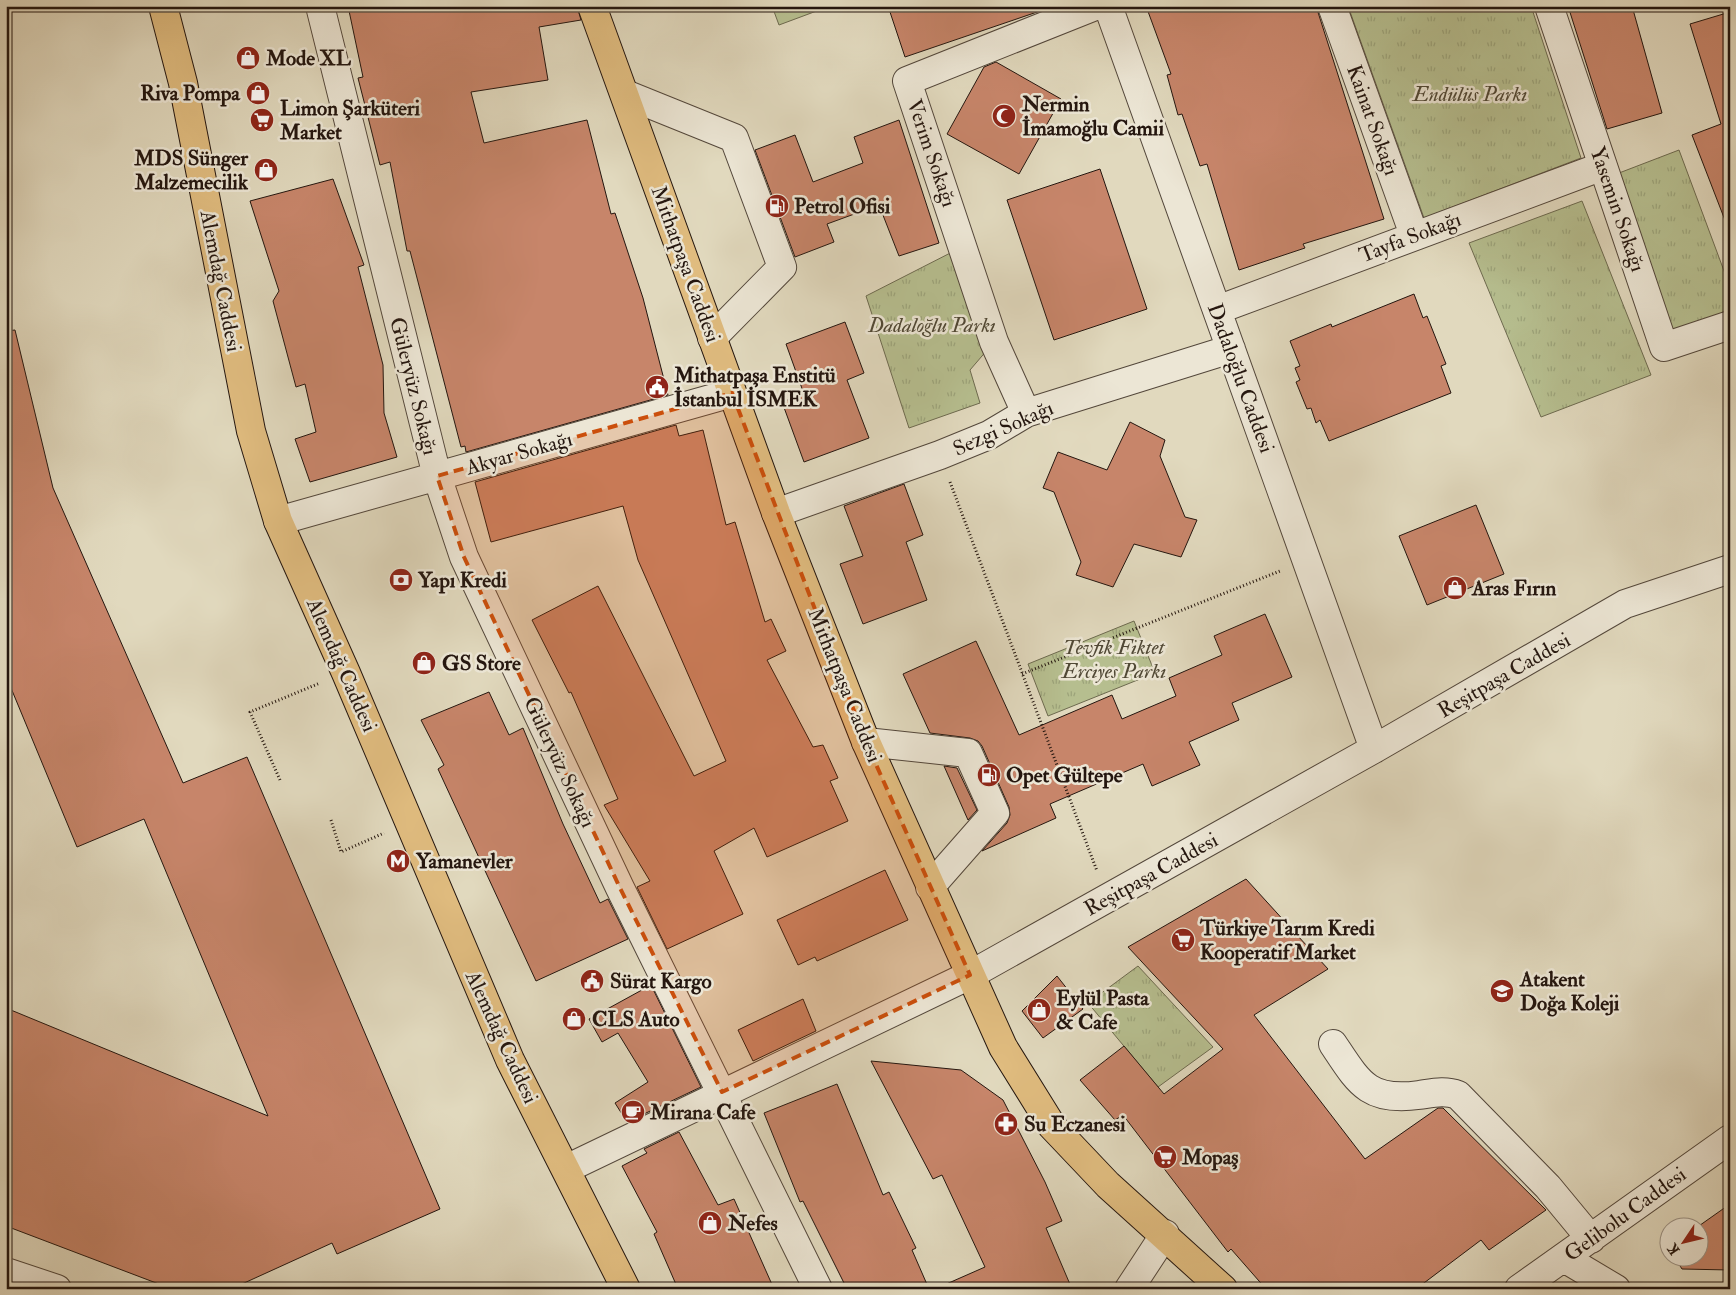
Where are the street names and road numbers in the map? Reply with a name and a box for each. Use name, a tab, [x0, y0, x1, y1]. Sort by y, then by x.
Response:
street label: Kainat Sokağı	[1340, 61, 1405, 180]
street label: Verim Sokağı	[901, 96, 963, 211]
street label: Yasemin Sokağı	[1584, 143, 1652, 276]
street label: Mithatpaşa Caddesi	[645, 182, 727, 347]
street label: Tayfa Sokağı	[1355, 206, 1465, 269]
street label: Alemdağ Caddesi	[193, 207, 248, 355]
street label: Dadaloğlu Caddesi	[1201, 300, 1280, 457]
street label: Güleryüz Sokağı	[383, 314, 444, 458]
street label: Sezgi Sokağı	[949, 394, 1058, 463]
street label: Akyar Sokağı	[462, 425, 576, 482]
street label: Alemdağ Caddesi	[300, 593, 383, 737]
street label: Mithatpaşa Caddesi	[801, 604, 888, 767]
street label: Reşitpaşa Caddesi	[1433, 626, 1576, 724]
street label: Güleryüz Sokağı	[517, 692, 602, 832]
street label: Reşitpaşa Caddesi	[1080, 826, 1223, 922]
street label: Alemdağ Caddesi	[459, 966, 544, 1108]
street label: Gelibolu Caddesi	[1559, 1161, 1692, 1268]

